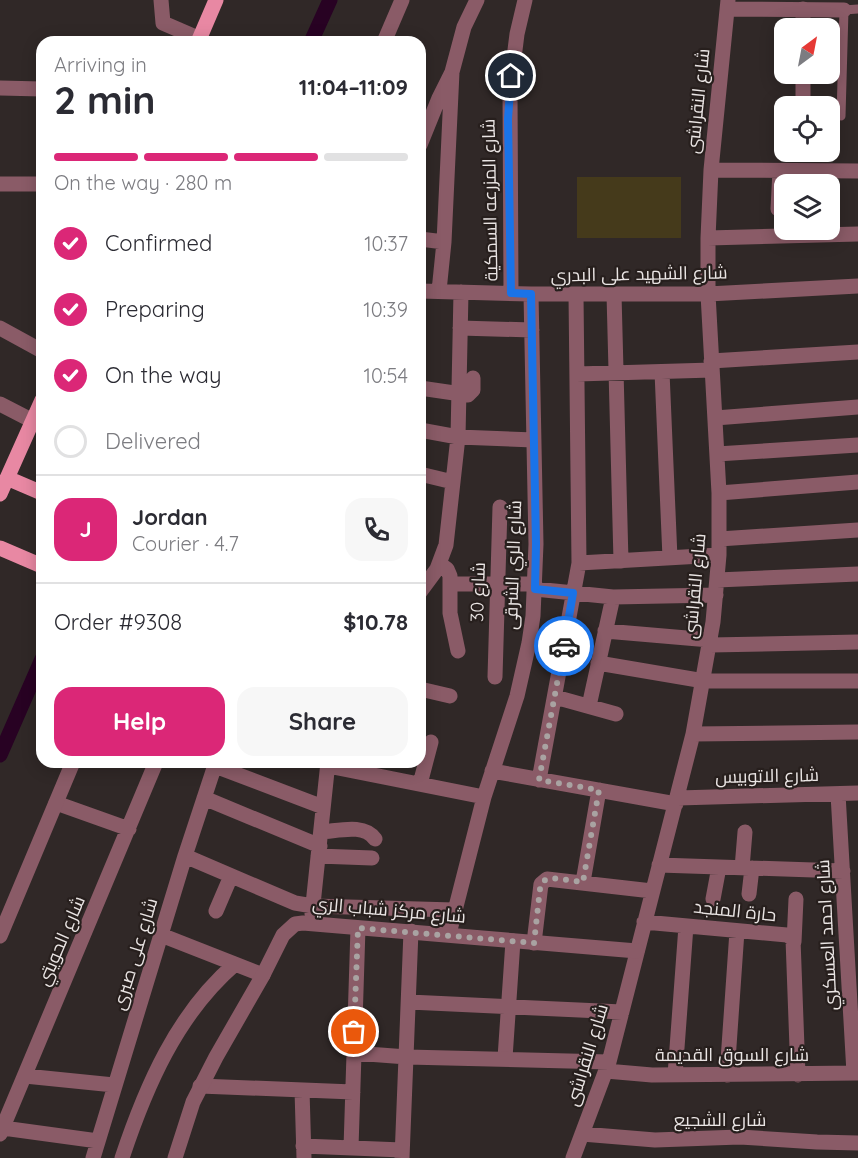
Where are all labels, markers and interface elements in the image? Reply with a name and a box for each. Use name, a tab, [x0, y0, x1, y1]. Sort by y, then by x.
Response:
north arrow	[774, 18, 840, 84]
map controls	[774, 18, 840, 240]
street label: شارع النقراشى	[681, 47, 715, 155]
pin	[485, 50, 536, 101]
text: Arriving in	[54, 52, 147, 77]
icon: home	[494, 59, 527, 92]
text: 11:04–11:09	[299, 73, 408, 101]
text: 2 min	[54, 75, 156, 124]
button: locate	[774, 96, 840, 162]
street label: شارع المزرعه السمكية	[477, 118, 503, 282]
text: On the way · 280 m	[54, 170, 232, 195]
button: layers	[774, 174, 840, 240]
icon: check	[54, 227, 87, 260]
text: Confirmed	[105, 229, 212, 257]
text: 10:37	[364, 231, 408, 256]
street label: شارع الشهيد على البدري	[550, 260, 728, 290]
icon: check	[54, 293, 87, 326]
text: Preparing	[105, 295, 205, 323]
text: 10:39	[363, 297, 408, 322]
icon: check	[54, 359, 87, 392]
text: On the way	[105, 361, 221, 389]
text: 10:54	[364, 363, 408, 388]
text: Delivered	[105, 427, 201, 455]
button: phone	[345, 498, 408, 561]
street label: شارع الري الشرقى	[499, 500, 529, 630]
text: Jordan	[132, 503, 208, 531]
text: J	[79, 515, 92, 543]
text: Courier · 4.7	[132, 531, 239, 556]
street label: شارع النقراشى	[678, 532, 712, 640]
street label: شارع 30	[465, 562, 491, 622]
text: Order #9308	[54, 608, 182, 636]
text: $10.78	[343, 608, 408, 636]
courier	[534, 616, 594, 676]
icon: car	[548, 630, 581, 663]
button: Help	[54, 687, 225, 756]
button: Share	[237, 687, 408, 756]
street label: شارع الاتوبيس	[715, 763, 819, 789]
street label: شارع احمد العسكري	[811, 859, 845, 1011]
street label: شارع مركز شباب الري	[311, 891, 467, 931]
street label: شارع الحويتي	[31, 892, 93, 990]
street label: شارع على صبرى	[107, 895, 163, 1013]
street label: حارة المنجد	[692, 895, 778, 926]
street label: شارع النقراشى	[560, 1001, 614, 1109]
pin	[328, 1006, 379, 1057]
icon: bag	[337, 1015, 370, 1048]
street label: شارع السوق القديمة	[655, 1043, 809, 1067]
street label: شارع الشجيع	[674, 1108, 766, 1132]

